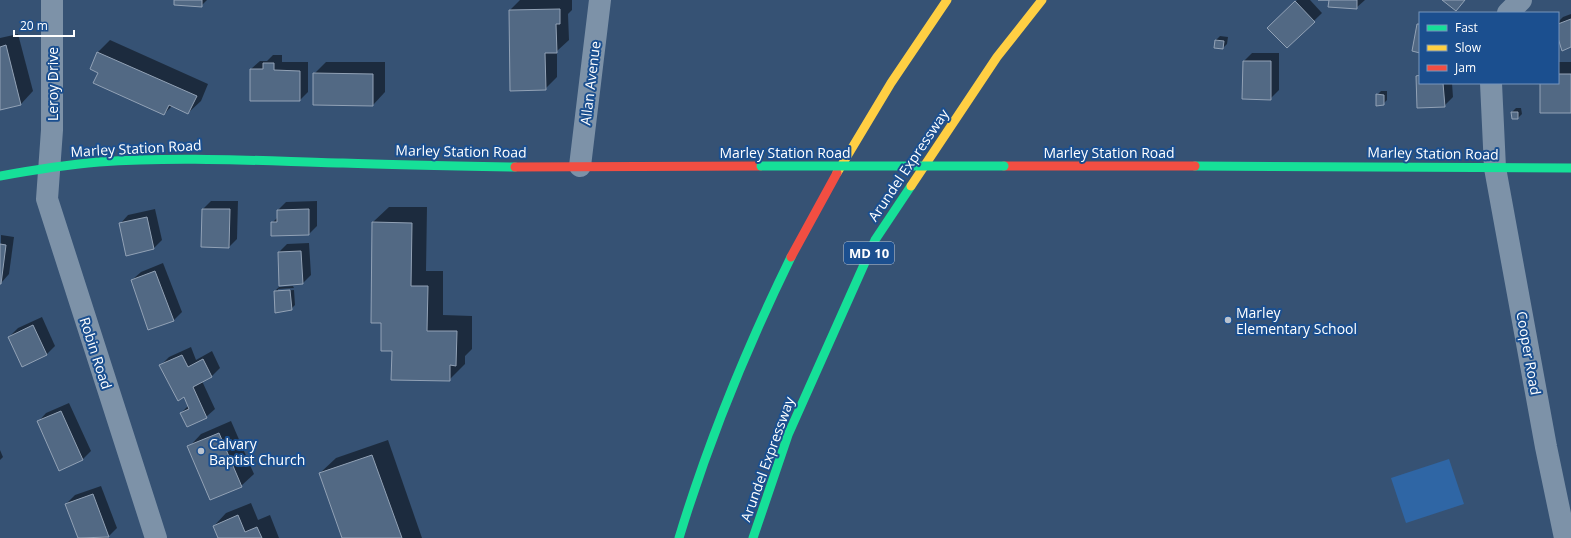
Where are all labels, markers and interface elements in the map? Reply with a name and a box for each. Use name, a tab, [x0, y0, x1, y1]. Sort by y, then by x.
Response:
scale bar	[14, 12, 74, 38]
legend	[1419, 12, 1559, 84]
text: 20 m	[20, 17, 48, 34]
text: Fast	[1455, 19, 1478, 36]
text: Slow	[1455, 39, 1482, 56]
street label: Allan Avenue	[575, 40, 605, 126]
street label: Leroy Drive	[43, 47, 62, 121]
text: Jam	[1454, 59, 1476, 76]
street label: Arundel Expressway	[863, 104, 953, 225]
street label: Marley Station Road	[70, 135, 202, 161]
street label: Marley Station Road	[395, 140, 527, 162]
street label: Marley Station Road	[1367, 142, 1499, 164]
street label: Marley Station Road	[719, 143, 851, 162]
street label: Marley Station Road	[1043, 143, 1175, 162]
road number: MD 10	[844, 242, 894, 264]
place label: Marley Elementary School	[1236, 303, 1357, 338]
street label: Cooper Road	[1512, 310, 1546, 396]
street label: Robin Road	[75, 314, 117, 392]
marker: Marley Elementary School	[1223, 315, 1233, 325]
street label: Arundel Expressway	[736, 393, 799, 524]
place label: Calvary Baptist Church	[209, 434, 305, 469]
marker: Calvary Baptist Church	[196, 446, 206, 456]

